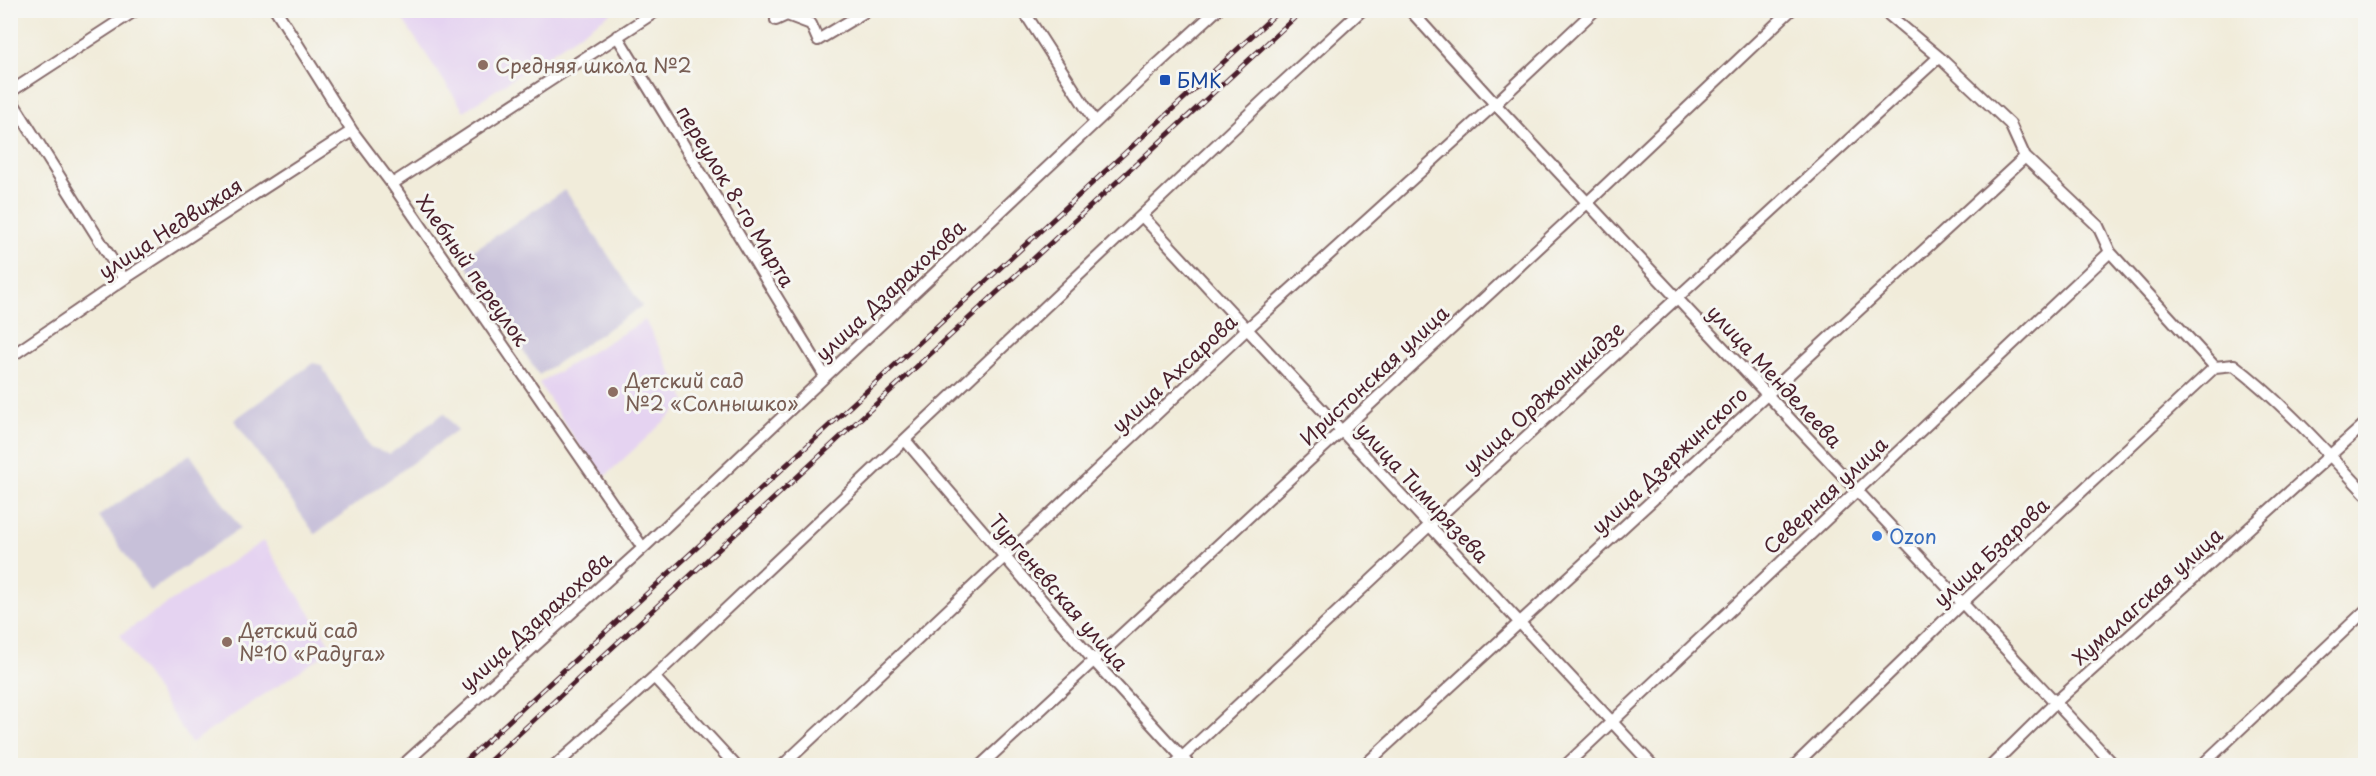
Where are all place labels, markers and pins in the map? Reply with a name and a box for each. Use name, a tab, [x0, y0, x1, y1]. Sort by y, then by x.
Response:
place label: Средняя школа №2	[495, 50, 692, 80]
marker: Средняя школа №2	[476, 58, 490, 72]
place label: БМК	[1177, 65, 1221, 95]
marker: БМК	[1158, 73, 1172, 87]
place label: Детский сад №2 «Солнышко»	[624, 365, 798, 418]
marker: Детский сад №2 «Солнышко»	[606, 385, 620, 399]
place label: Ozon	[1889, 521, 1937, 551]
marker: Ozon	[1870, 529, 1884, 543]
place label: Детский сад №10 «Радуга»	[238, 615, 385, 668]
marker: Детский сад №10 «Радуга»	[220, 635, 234, 649]

